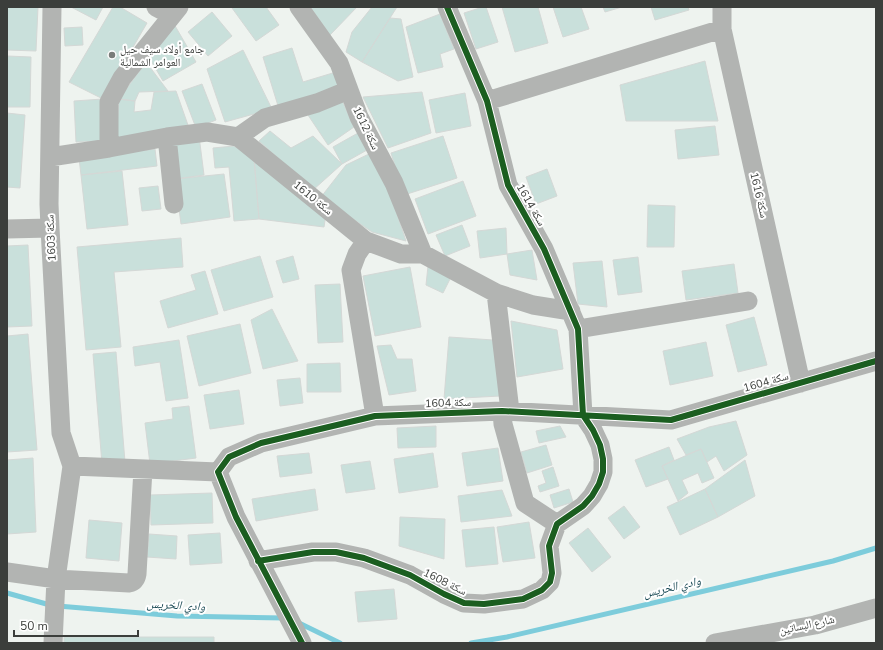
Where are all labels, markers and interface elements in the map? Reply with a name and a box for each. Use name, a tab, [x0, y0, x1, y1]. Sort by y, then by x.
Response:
place label: جامع أولاد سيف حيل العوامر الشمالية	[120, 42, 204, 70]
marker: جامع أولاد سيف حيل العوامر الشمالية	[107, 50, 117, 60]
street label: سكة 1612	[349, 104, 383, 152]
street label: سكة 1616	[746, 171, 772, 219]
street label: سكة 1610	[290, 178, 336, 218]
street label: سكة 1614	[513, 181, 549, 229]
street label: سكة 1603	[42, 214, 60, 262]
street label: سكة 1604	[742, 368, 790, 396]
street label: سكة 1604	[425, 395, 471, 411]
street label: سكة 1608	[421, 565, 469, 599]
water label: وادي الخريس	[642, 573, 703, 603]
water label: وادي الخريس	[146, 595, 206, 617]
scale bar	[14, 612, 138, 638]
street label: شارع البساتين	[778, 612, 836, 638]
text: 50 m	[20, 618, 48, 634]

